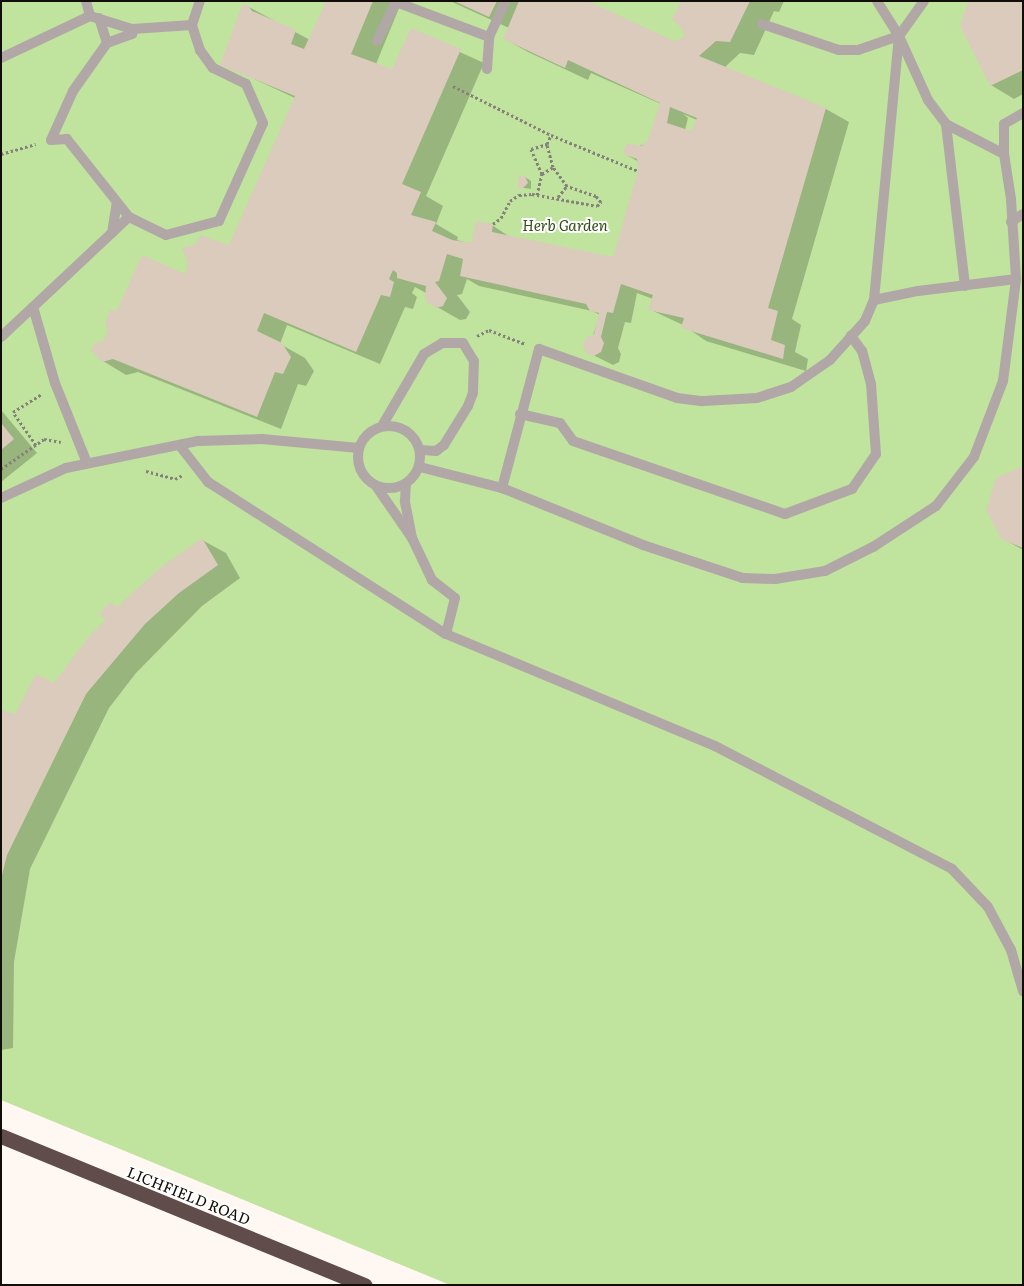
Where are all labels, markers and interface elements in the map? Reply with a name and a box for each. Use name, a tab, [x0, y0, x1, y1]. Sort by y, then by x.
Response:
park label: Herb Garden	[522, 216, 608, 234]
street label: LICHFIELD ROAD	[125, 1162, 253, 1228]

